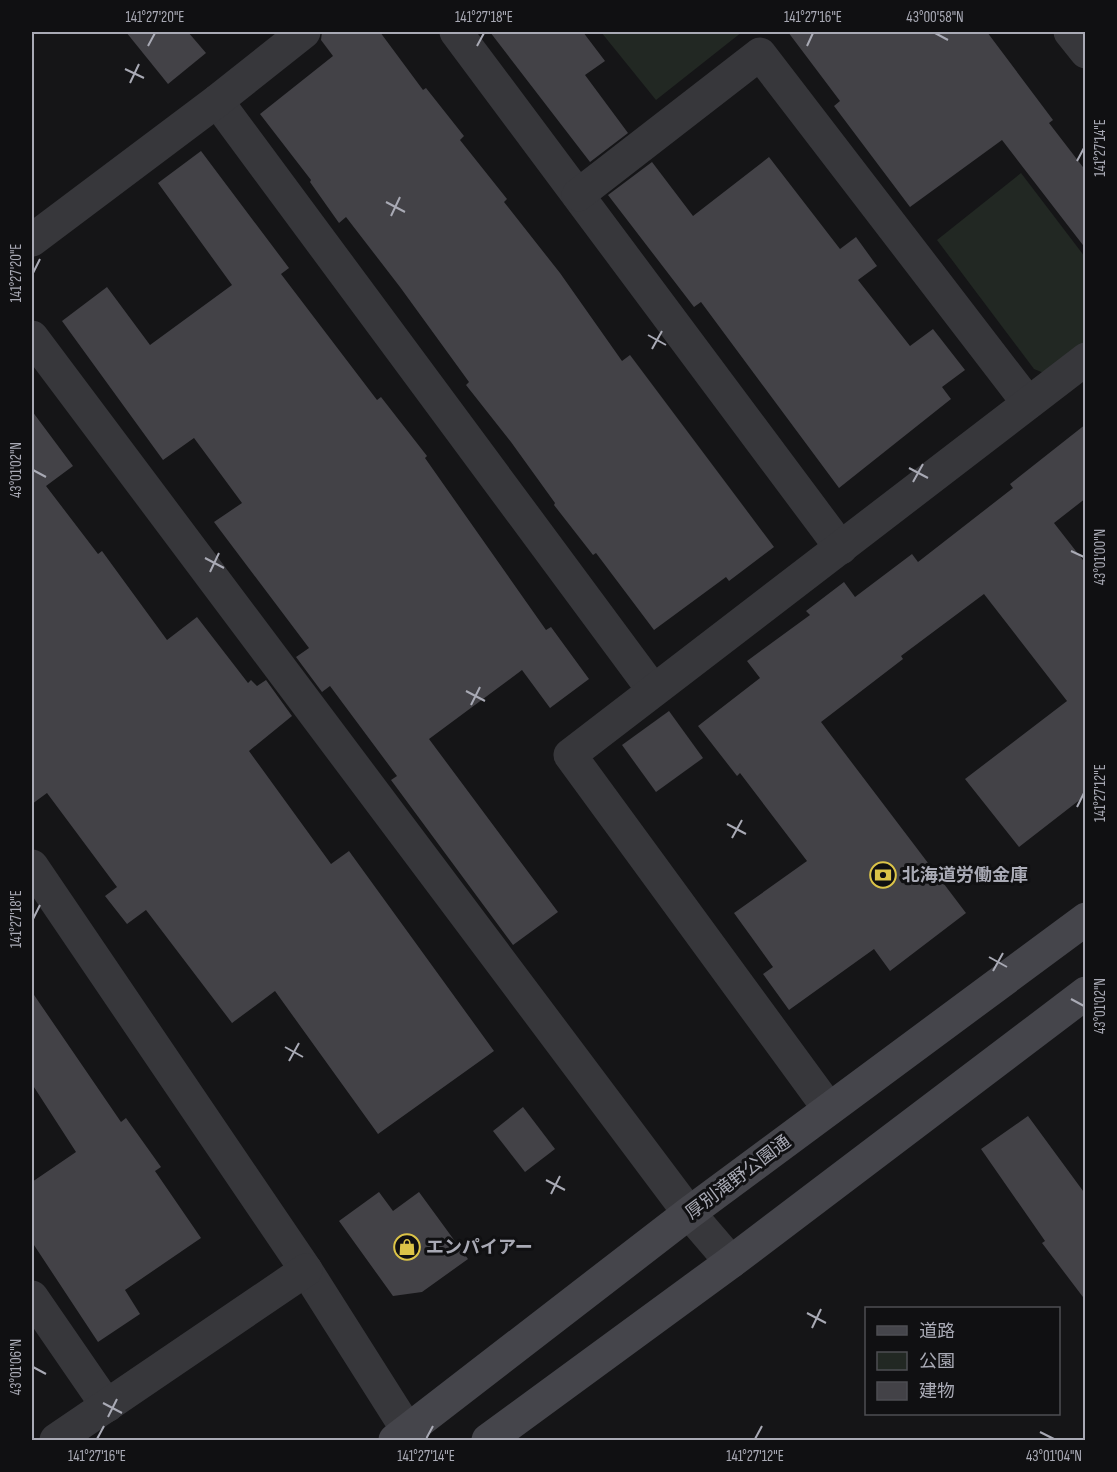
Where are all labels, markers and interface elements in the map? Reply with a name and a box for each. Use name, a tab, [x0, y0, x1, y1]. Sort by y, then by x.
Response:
text: 141°27'20"E	[125, 8, 185, 27]
text: 141°27'18"E	[455, 8, 513, 27]
text: 141°27'16"E	[784, 8, 842, 27]
text: 43°00'58"N	[906, 8, 964, 27]
text: 141°27'14"E	[1091, 119, 1110, 177]
text: 141°27'20"E	[7, 243, 26, 303]
text: 43°01'02"N	[7, 442, 26, 498]
text: 43°01'00"N	[1091, 529, 1110, 585]
text: 141°27'12"E	[1091, 764, 1110, 822]
bank icon: 北海道労働金庫	[868, 860, 898, 890]
place label: 北海道労働金庫	[902, 865, 1028, 886]
text: 141°27'18"E	[7, 890, 26, 948]
text: 43°01'02"N	[1091, 978, 1110, 1034]
street label: 厚別滝野公園通	[682, 1131, 795, 1224]
shop icon: エンパイアー	[392, 1232, 422, 1262]
place label: エンパイアー	[426, 1237, 533, 1258]
legend	[865, 1307, 1060, 1415]
text: 道路	[919, 1321, 955, 1342]
text: 43°01'06"N	[7, 1339, 26, 1395]
text: 公園	[919, 1351, 955, 1372]
text: 建物	[919, 1381, 955, 1402]
text: 141°27'16"E	[68, 1447, 126, 1466]
text: 141°27'14"E	[397, 1447, 455, 1466]
text: 141°27'12"E	[726, 1447, 784, 1466]
text: 43°01'04"N	[1026, 1447, 1082, 1466]

